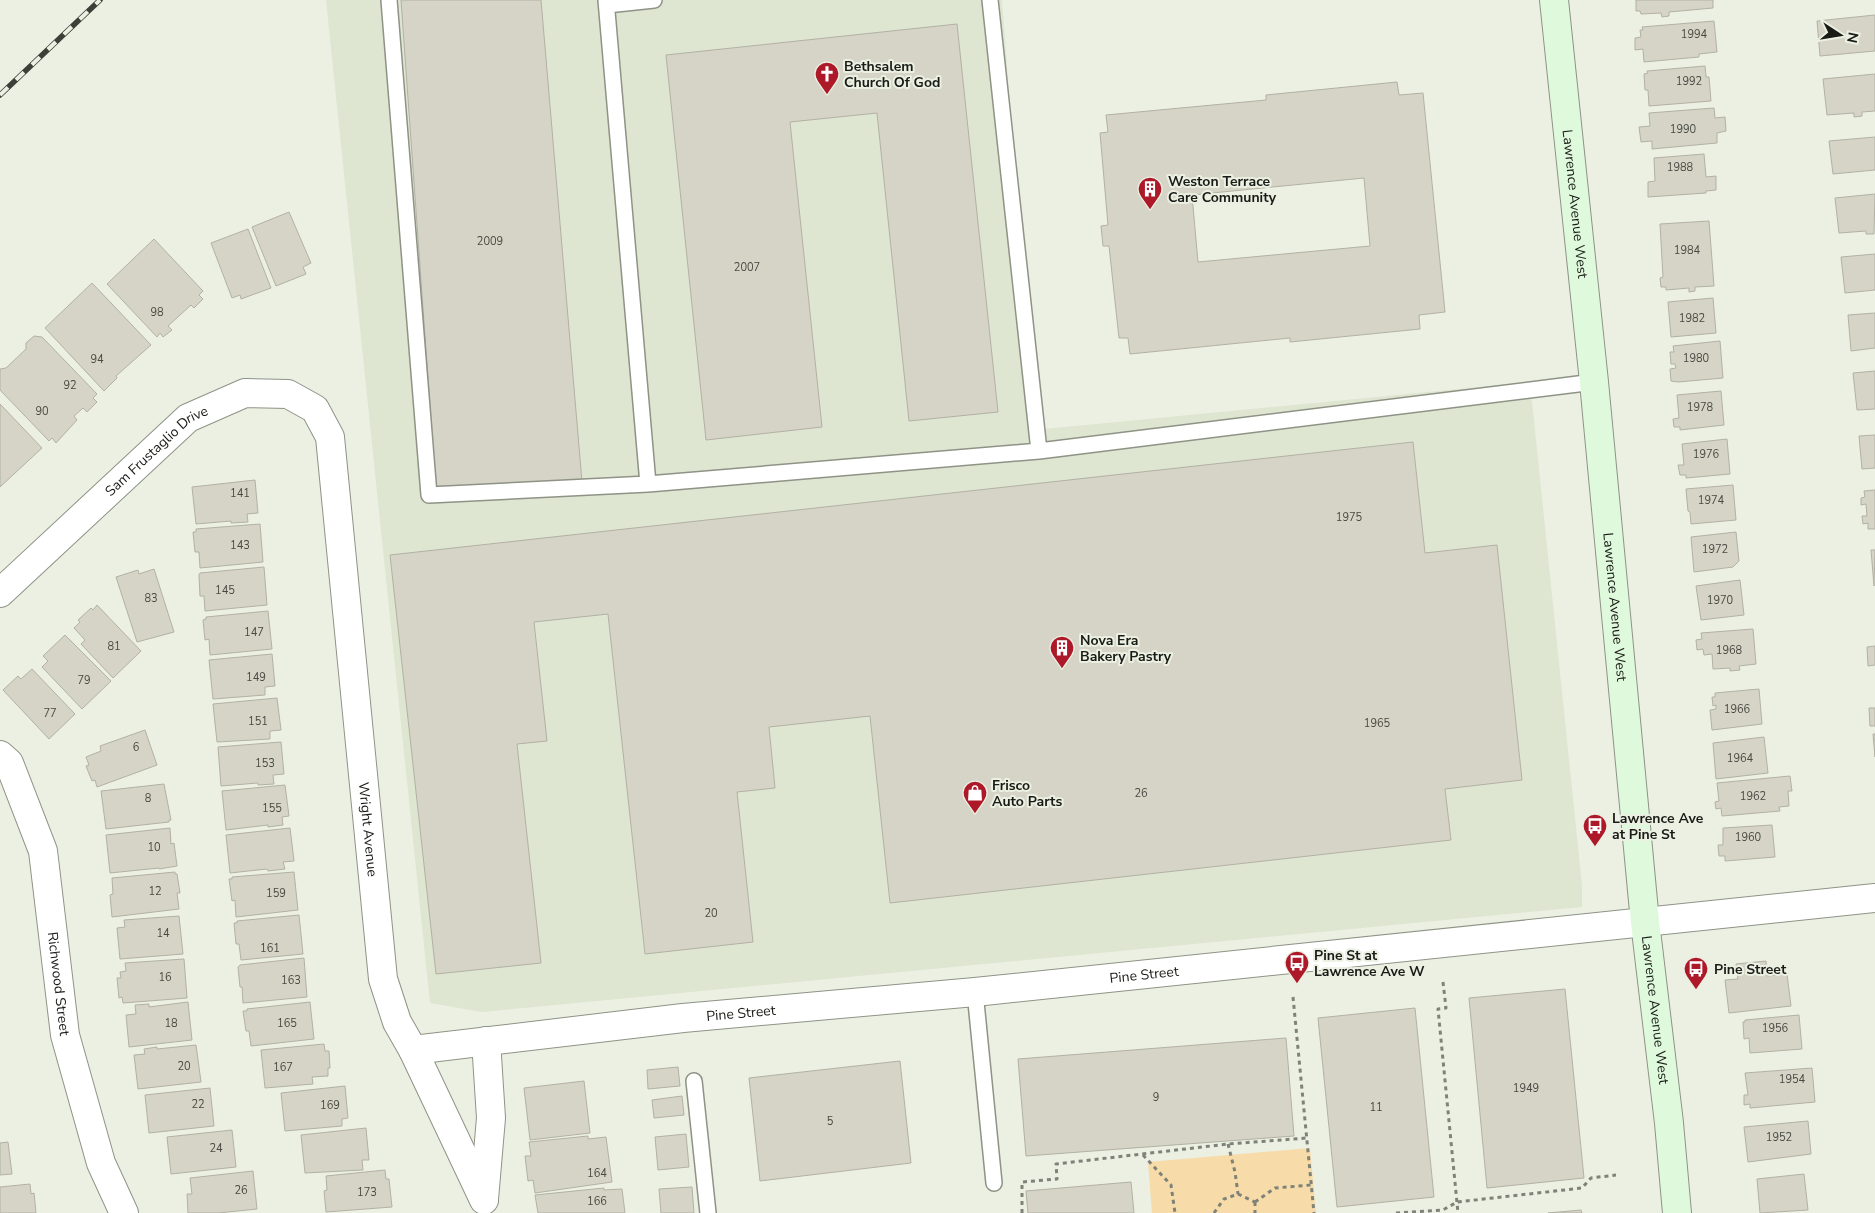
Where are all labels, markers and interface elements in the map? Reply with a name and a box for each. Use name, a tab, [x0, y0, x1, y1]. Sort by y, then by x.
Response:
north arrow	[1815, 10, 1865, 60]
house number: 1994	[1681, 27, 1708, 42]
text: N	[1842, 30, 1863, 45]
place label: Bethsalem Church Of God	[844, 57, 940, 92]
church icon: Bethsalem Church Of God	[814, 61, 840, 95]
house number: 1992	[1676, 74, 1702, 89]
house number: 1990	[1670, 122, 1697, 137]
street label: Lawrence Avenue West	[1558, 129, 1592, 279]
house number: 1988	[1667, 160, 1694, 175]
place label: Weston Terrace Care Community	[1168, 172, 1277, 207]
building icon: Weston Terrace Care Community	[1137, 176, 1163, 210]
house number: 2009	[477, 234, 503, 249]
house number: 1984	[1674, 243, 1701, 258]
house number: 2007	[734, 260, 760, 275]
house number: 98	[150, 305, 164, 320]
house number: 1982	[1679, 311, 1705, 326]
house number: 1980	[1683, 351, 1710, 366]
house number: 94	[90, 352, 104, 367]
house number: 92	[63, 378, 77, 393]
house number: 1978	[1687, 400, 1714, 415]
street label: Sam Frustaglio Drive	[101, 401, 211, 501]
house number: 90	[35, 404, 49, 419]
house number: 1976	[1693, 447, 1720, 462]
house number: 141	[230, 486, 250, 501]
house number: 1974	[1698, 493, 1725, 508]
house number: 1975	[1336, 510, 1363, 525]
street label: Lawrence Avenue West	[1598, 532, 1631, 682]
house number: 143	[230, 538, 250, 553]
house number: 1972	[1702, 542, 1728, 557]
house number: 145	[215, 583, 235, 598]
house number: 83	[144, 591, 158, 606]
house number: 1970	[1707, 593, 1734, 608]
house number: 147	[244, 625, 264, 640]
place label: Nova Era Bakery Pastry	[1080, 631, 1172, 666]
building icon: Nova Era Bakery Pastry	[1049, 635, 1075, 669]
house number: 81	[107, 639, 121, 654]
house number: 1968	[1716, 643, 1743, 658]
house number: 149	[246, 670, 266, 685]
house number: 79	[77, 673, 91, 688]
house number: 1966	[1724, 702, 1751, 717]
house number: 77	[43, 706, 57, 721]
house number: 151	[248, 714, 268, 729]
house number: 1965	[1364, 716, 1391, 731]
house number: 6	[133, 740, 140, 755]
house number: 1964	[1727, 751, 1754, 766]
house number: 153	[255, 756, 275, 771]
place label: Frisco Auto Parts	[992, 776, 1062, 811]
shop icon: Frisco Auto Parts	[962, 780, 988, 814]
street label: Wright Avenue	[354, 781, 382, 878]
house number: 26	[1134, 786, 1148, 801]
house number: 1962	[1740, 789, 1766, 804]
house number: 8	[145, 791, 152, 806]
house number: 155	[262, 801, 282, 816]
place label: Lawrence Ave at Pine St	[1612, 809, 1704, 844]
bus stop icon: Lawrence Ave at Pine St	[1582, 813, 1608, 847]
house number: 1960	[1735, 830, 1762, 845]
house number: 10	[147, 840, 161, 855]
house number: 12	[148, 884, 162, 899]
house number: 159	[266, 886, 286, 901]
house number: 20	[704, 906, 718, 921]
house number: 14	[156, 926, 170, 941]
street label: Richwood Street	[43, 931, 74, 1037]
street label: Lawrence Avenue West	[1637, 935, 1673, 1085]
house number: 161	[260, 941, 280, 956]
place label: Pine St at Lawrence Ave W	[1314, 946, 1425, 981]
bus stop icon: Pine St at Lawrence Ave W	[1284, 950, 1310, 984]
bus stop icon: Pine Street	[1683, 956, 1709, 990]
place label: Pine Street	[1714, 960, 1787, 979]
street label: Pine Street	[1109, 962, 1180, 988]
house number: 16	[158, 970, 172, 985]
house number: 163	[281, 973, 301, 988]
street label: Pine Street	[706, 1001, 776, 1026]
house number: 18	[164, 1016, 178, 1031]
house number: 165	[277, 1016, 297, 1031]
house number: 1956	[1762, 1021, 1789, 1036]
house number: 20	[177, 1059, 191, 1074]
house number: 167	[273, 1060, 293, 1075]
house number: 1954	[1779, 1072, 1806, 1087]
house number: 1949	[1513, 1081, 1539, 1096]
house number: 9	[1153, 1090, 1159, 1105]
house number: 22	[191, 1097, 205, 1112]
house number: 169	[320, 1098, 340, 1113]
house number: 11	[1369, 1100, 1383, 1115]
house number: 5	[827, 1114, 834, 1129]
house number: 1952	[1766, 1130, 1792, 1145]
house number: 24	[209, 1141, 223, 1156]
house number: 164	[587, 1166, 607, 1181]
house number: 26	[234, 1183, 248, 1198]
house number: 173	[357, 1185, 377, 1200]
house number: 166	[587, 1194, 607, 1209]

